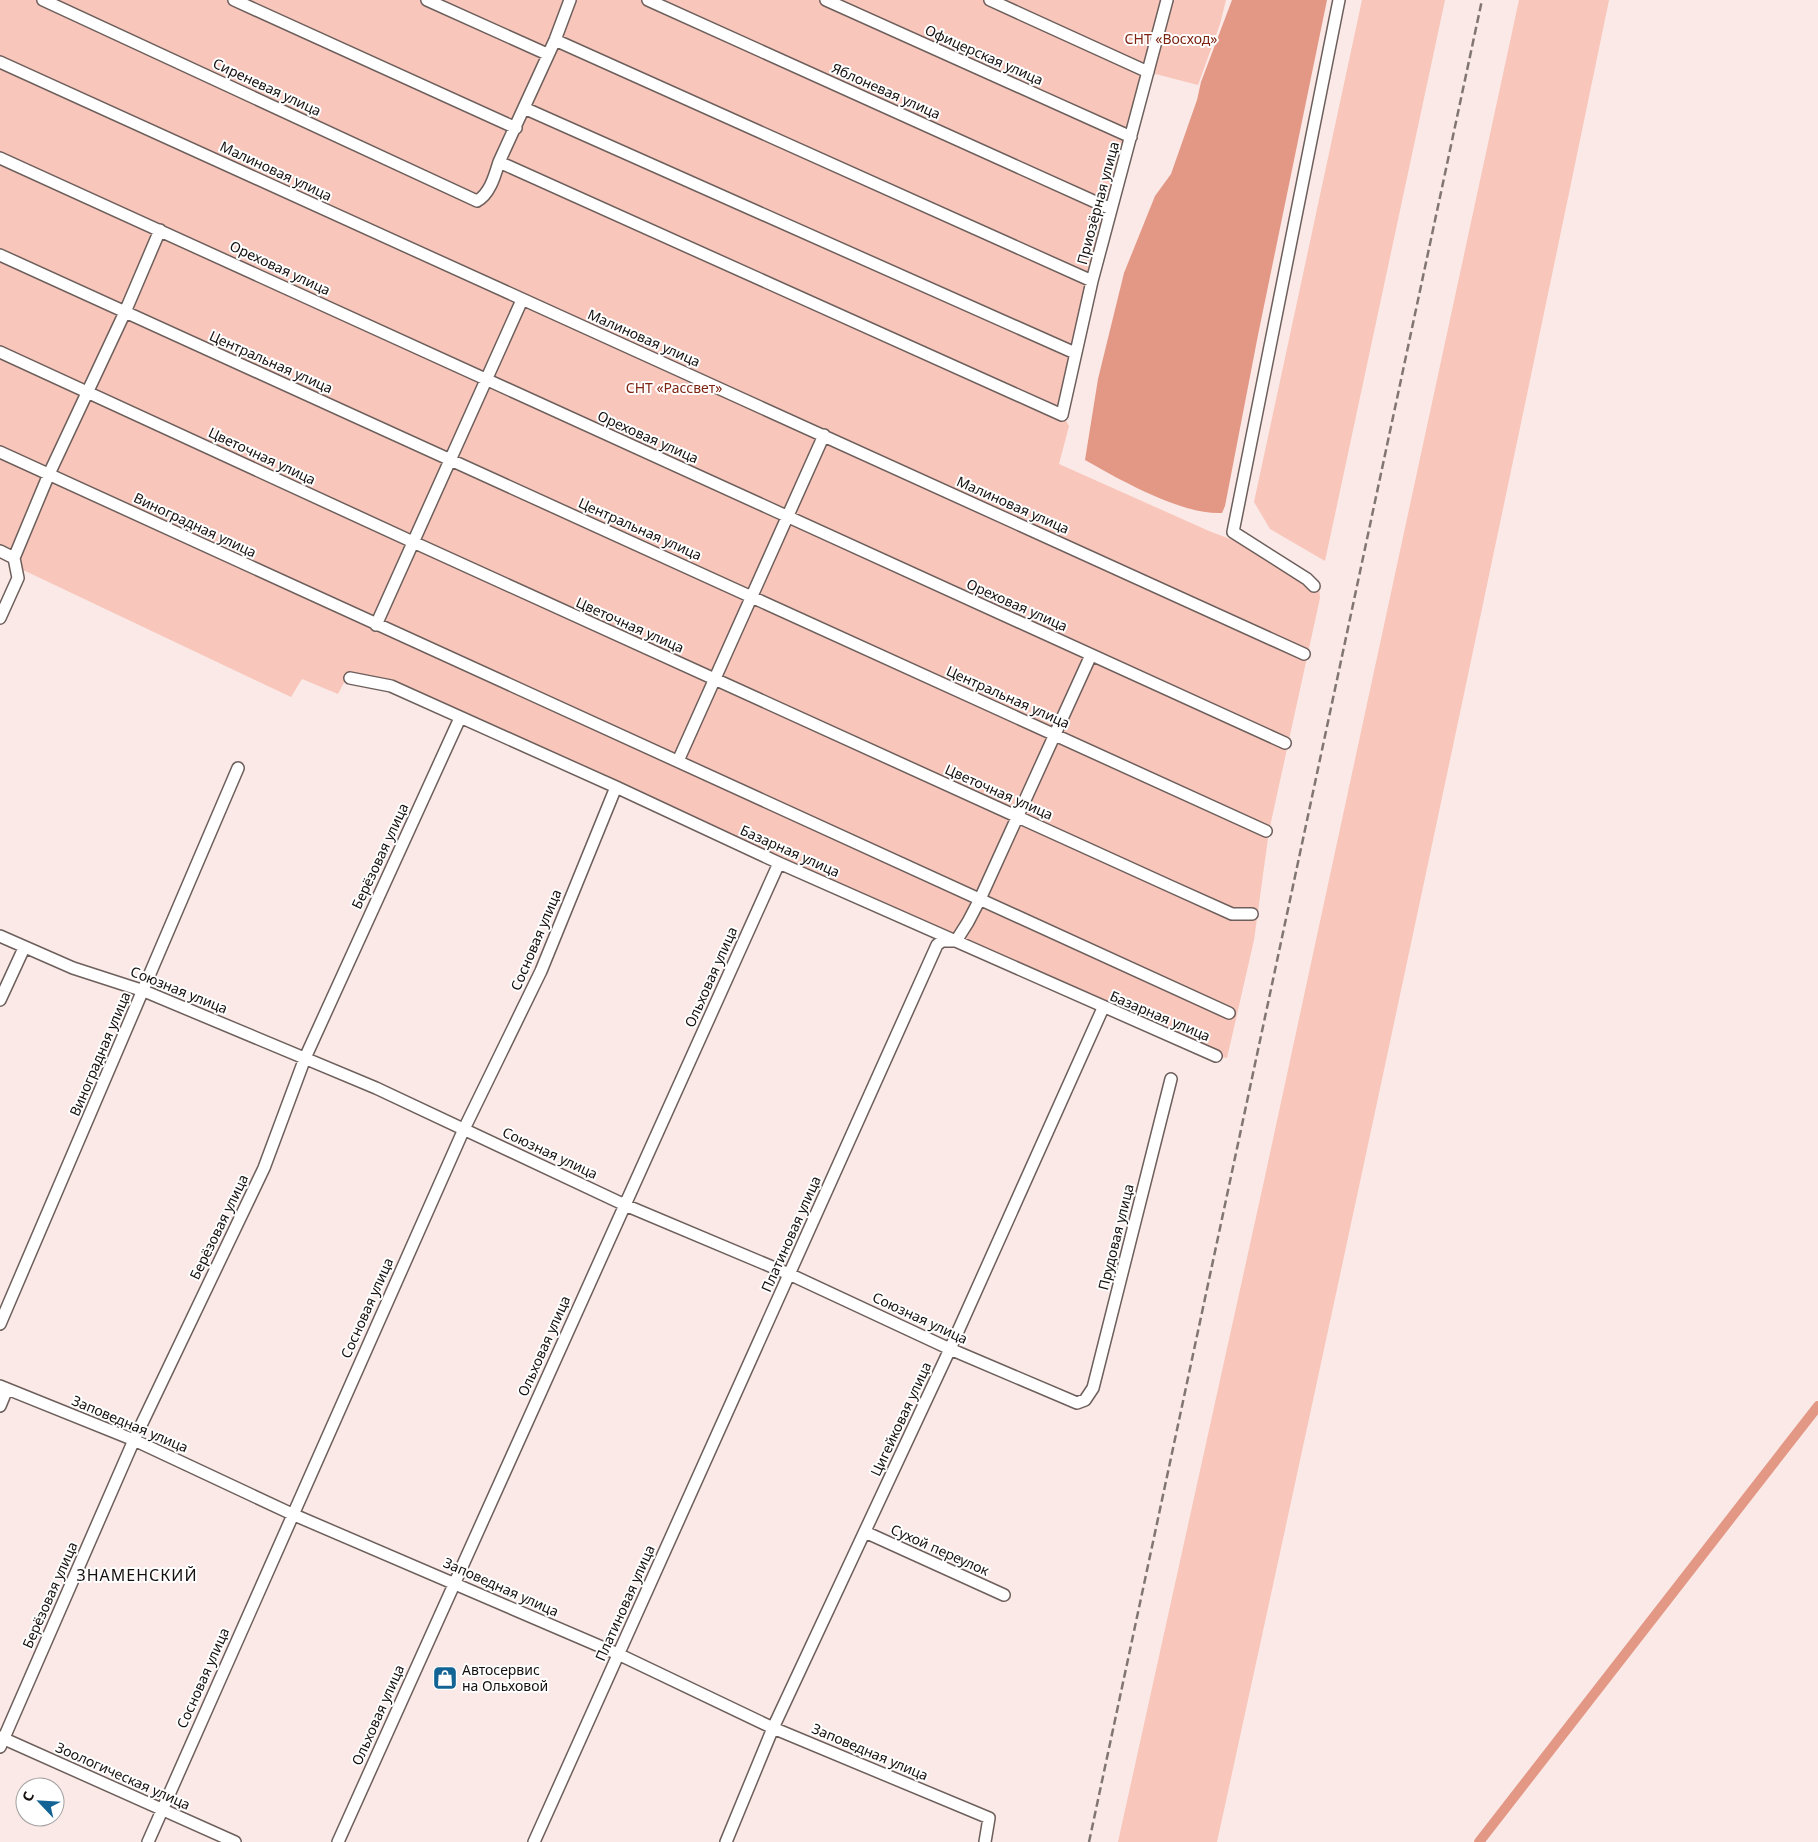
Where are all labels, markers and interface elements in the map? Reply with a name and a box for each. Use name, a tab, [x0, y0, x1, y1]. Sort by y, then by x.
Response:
street label: Офицерская улица	[922, 20, 1046, 89]
park label: СНТ «Восход»	[1125, 29, 1217, 48]
street label: Сиреневая улица	[210, 53, 324, 120]
street label: Яблоневая улица	[829, 58, 944, 123]
street label: Малиновая улица	[217, 136, 335, 205]
street label: Приозёрная улица	[1072, 139, 1123, 266]
street label: Ореховая улица	[227, 236, 334, 299]
street label: Малиновая улица	[585, 304, 704, 371]
street label: Центральная улица	[207, 326, 336, 397]
park label: СНТ «Рассвет»	[626, 378, 722, 397]
street label: Ореховая улица	[595, 406, 702, 467]
street label: Цветочная улица	[205, 422, 319, 489]
street label: Малиновая улица	[954, 471, 1073, 538]
street label: Виноградная улица	[131, 488, 260, 561]
street label: Центральная улица	[576, 493, 705, 564]
street label: Ореховая улица	[964, 574, 1071, 635]
street label: Цветочная улица	[573, 592, 687, 657]
street label: Центральная улица	[944, 661, 1073, 732]
street label: Цветочная улица	[942, 759, 1056, 824]
street label: Берёзовая улица	[347, 800, 412, 912]
street label: Базарная улица	[737, 820, 843, 881]
street label: Сосновая улица	[506, 886, 565, 993]
street label: Ольховая улица	[680, 923, 741, 1030]
street label: Союзная улица	[128, 961, 231, 1018]
street label: Базарная улица	[1107, 986, 1213, 1045]
street label: Виноградная улица	[65, 989, 134, 1119]
street label: Союзная улица	[499, 1122, 601, 1183]
street label: Берёзовая улица	[185, 1171, 252, 1283]
street label: Платиновая улица	[756, 1173, 825, 1295]
street label: Прудовая улица	[1093, 1182, 1138, 1292]
street label: Сосновая улица	[336, 1255, 397, 1361]
street label: Союзная улица	[869, 1287, 971, 1348]
street label: Ольховая улица	[513, 1292, 574, 1399]
street label: Цигейковая улица	[866, 1359, 935, 1479]
street label: Заповедная улица	[69, 1390, 191, 1457]
street label: Сухой переулок	[888, 1519, 993, 1580]
street label: Берёзовая улица	[18, 1539, 82, 1651]
street label: Платиновая улица	[590, 1542, 659, 1664]
street label: Заповедная улица	[441, 1553, 562, 1621]
district label: ЗНАМЕНСКИЙ	[76, 1564, 198, 1586]
street label: Сосновая улица	[172, 1625, 233, 1731]
place label: Автосервис на Ольховой	[462, 1660, 548, 1695]
street label: Ольховая улица	[347, 1661, 408, 1768]
shop icon: Автосервис на Ольховой	[432, 1665, 458, 1691]
street label: Заповедная улица	[809, 1718, 931, 1785]
street label: Зоологическая улица	[53, 1737, 193, 1814]
north arrow	[15, 1777, 65, 1827]
text: С	[17, 1788, 38, 1804]

